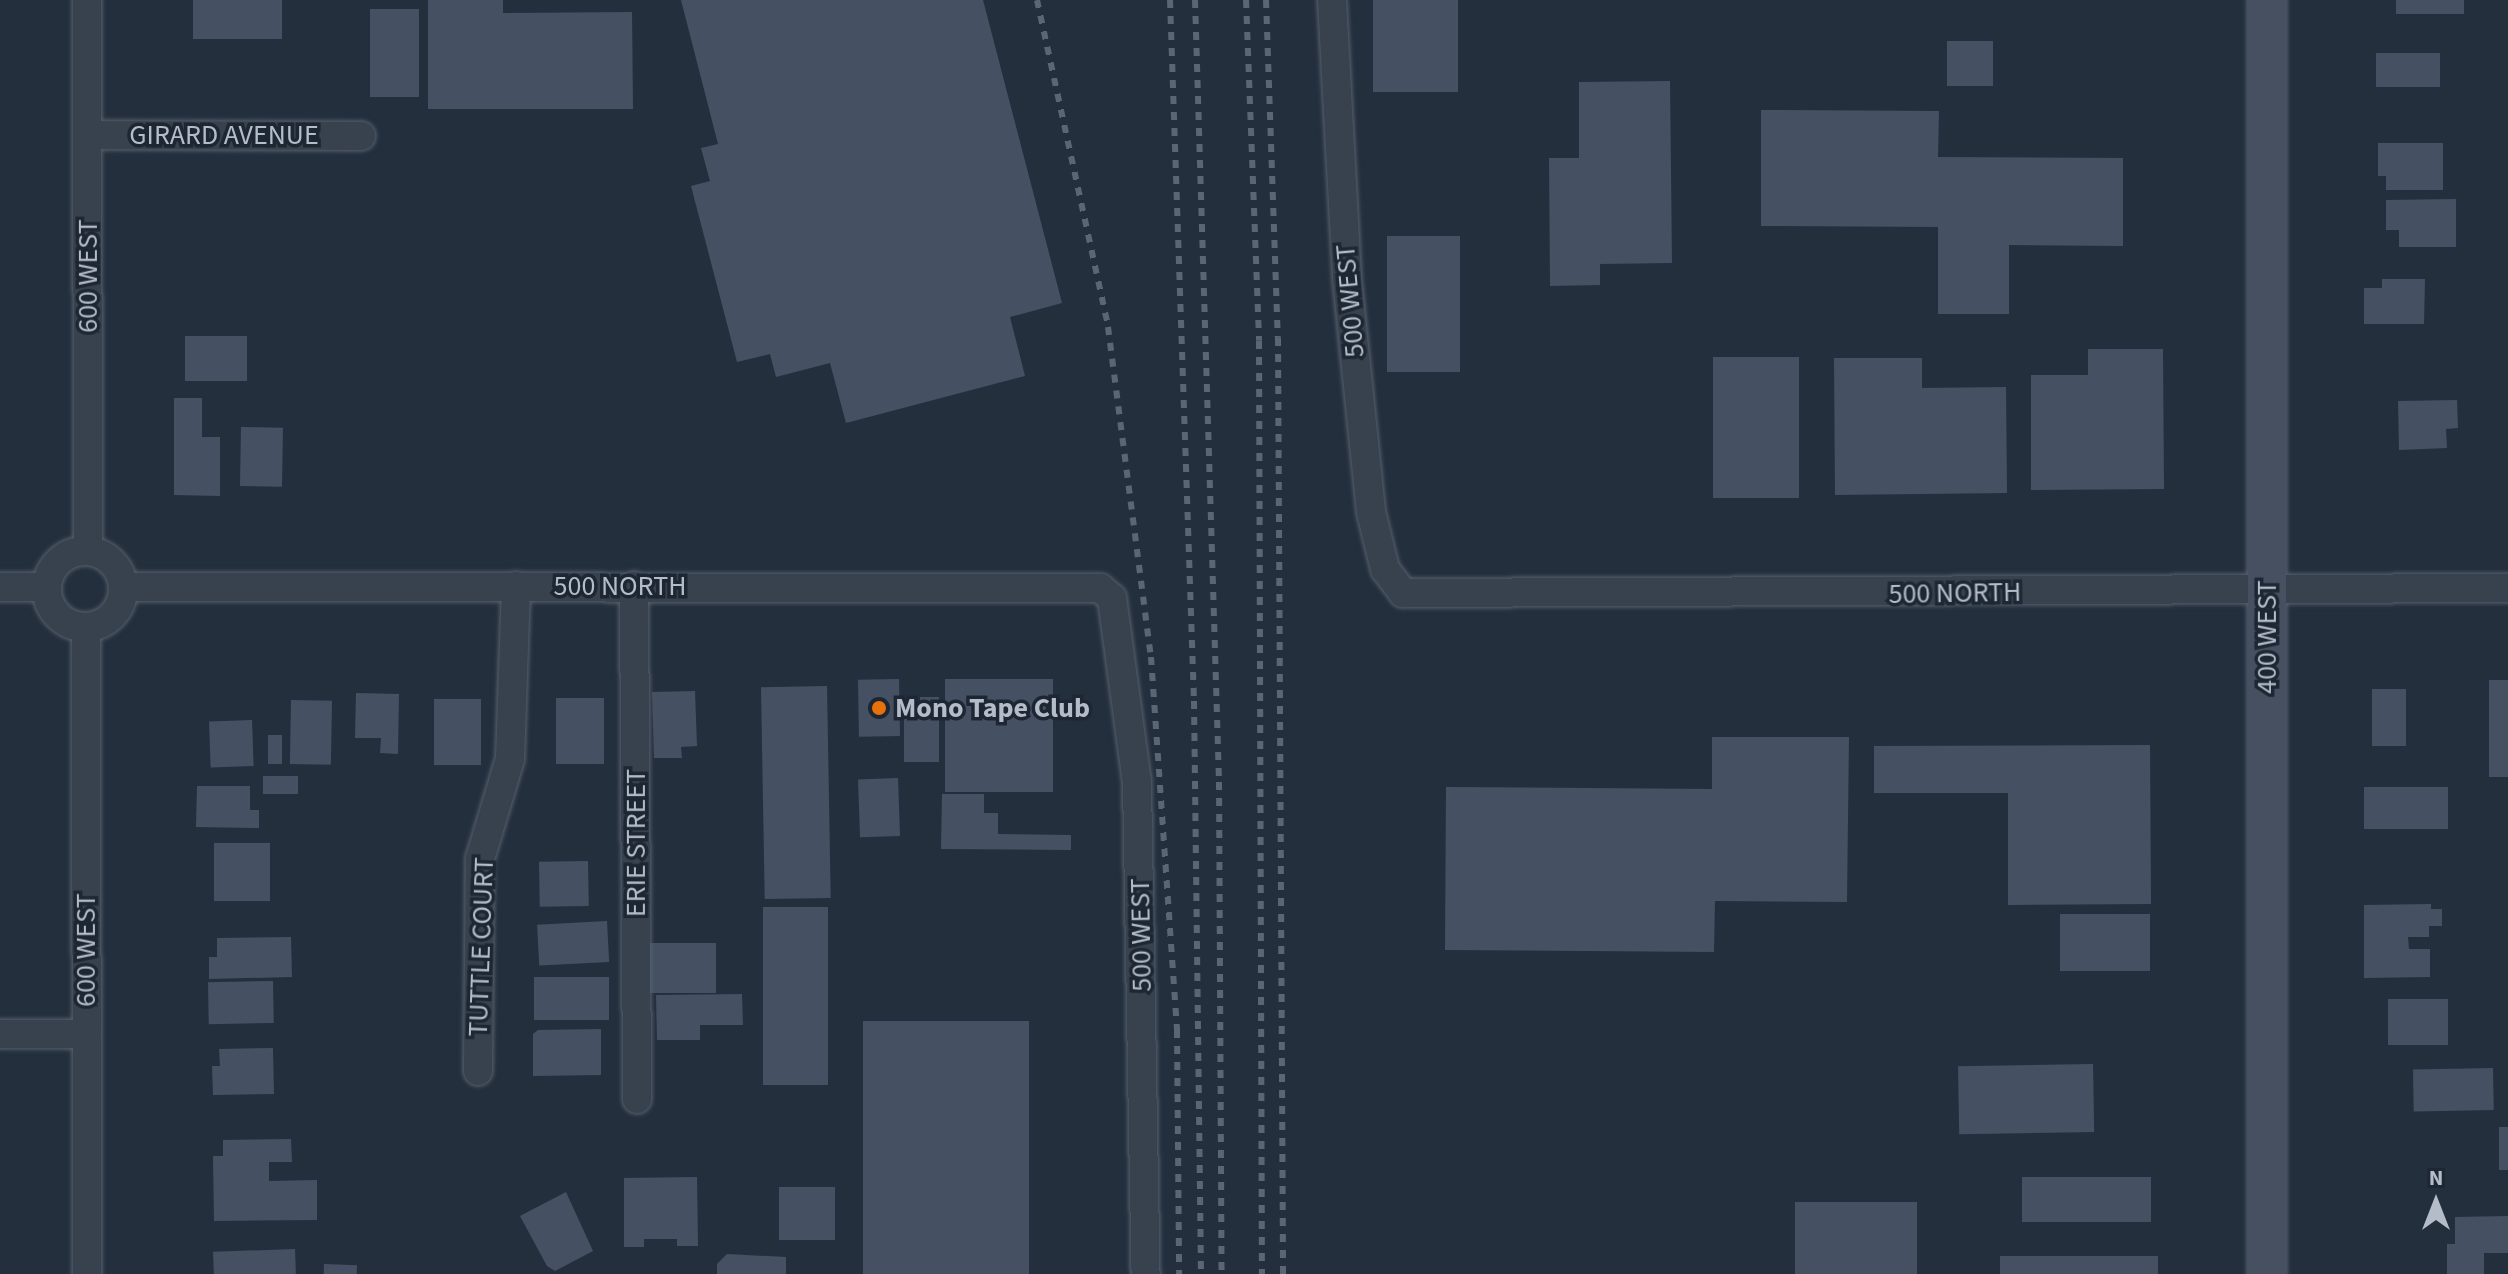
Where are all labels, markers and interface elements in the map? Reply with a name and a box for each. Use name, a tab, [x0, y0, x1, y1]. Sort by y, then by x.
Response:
street label: GIRARD AVENUE	[129, 118, 319, 152]
street label: 600 WEST	[71, 219, 105, 333]
street label: 500 WEST	[1328, 243, 1372, 359]
street label: 500 NORTH	[554, 569, 686, 603]
street label: 500 NORTH	[1888, 575, 2022, 611]
street label: 400 WEST	[2250, 580, 2284, 694]
place label: Mono Tape Club	[895, 691, 1090, 725]
marker: Mono Tape Club	[870, 699, 888, 717]
street label: ERIE STREET	[619, 769, 653, 917]
street label: TUTTLE COURT	[461, 857, 501, 1037]
street label: 500 WEST	[1123, 878, 1159, 992]
street label: 600 WEST	[69, 893, 103, 1007]
north arrow	[2396, 1162, 2476, 1242]
text: N	[2429, 1162, 2443, 1194]

